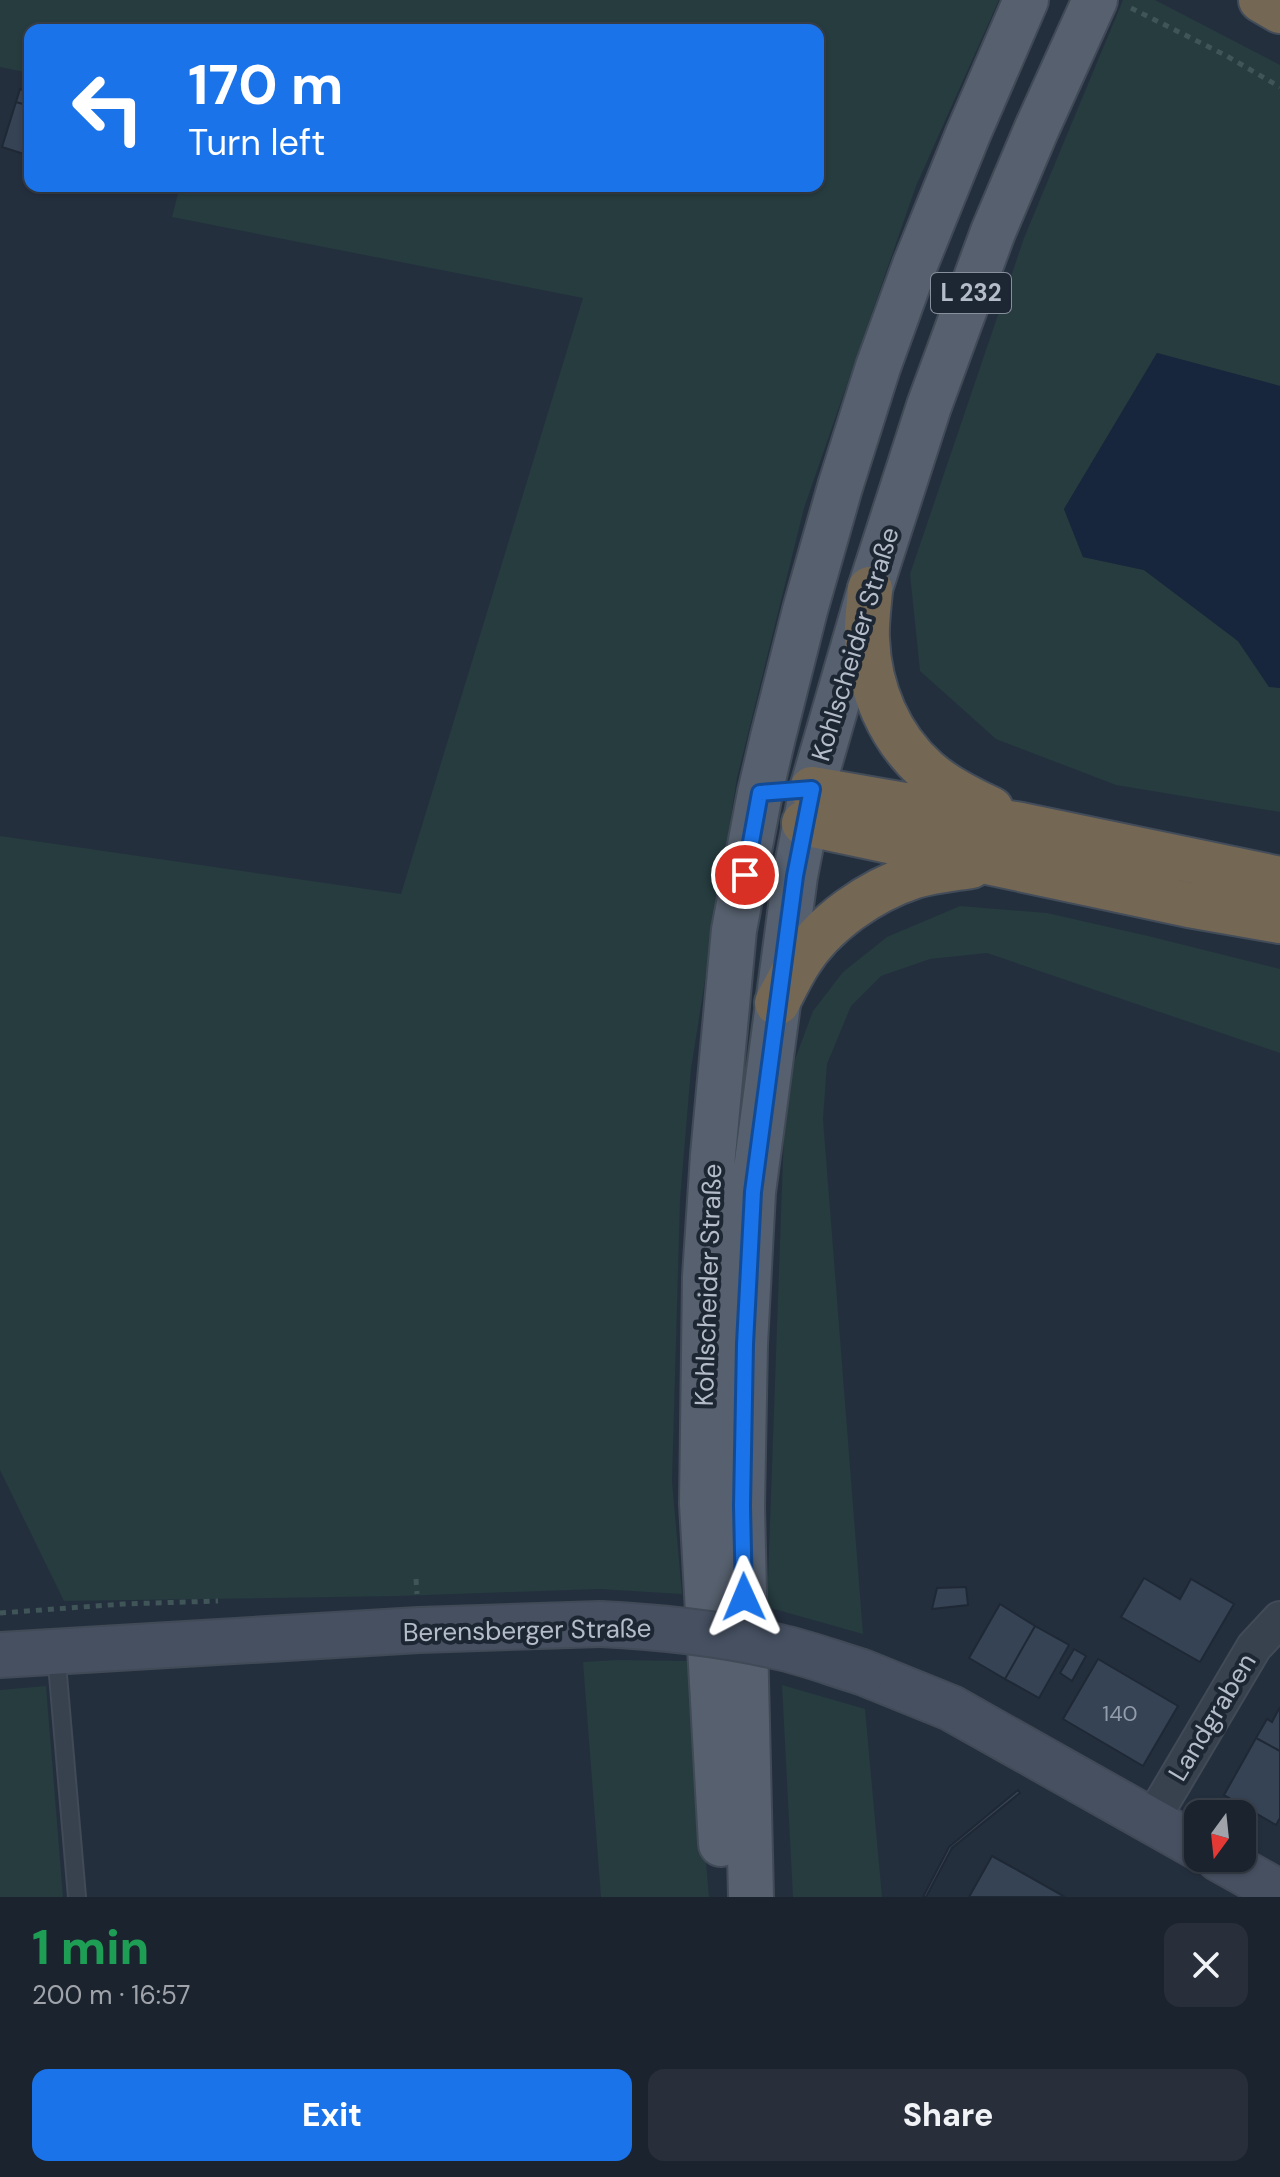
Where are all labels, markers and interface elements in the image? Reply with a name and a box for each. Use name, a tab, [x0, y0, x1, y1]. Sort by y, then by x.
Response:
text: 170 m	[188, 48, 343, 121]
icon: left	[56, 56, 160, 160]
text: Turn left	[188, 119, 325, 166]
road number: L 232	[931, 273, 1011, 313]
street label: Kohlscheider Straße	[803, 523, 907, 765]
pin	[711, 841, 779, 909]
icon: arrive	[723, 853, 767, 897]
street label: Kohlscheider Straße	[687, 1163, 729, 1407]
position arrow	[702, 1555, 786, 1639]
street label: Berensberger Straße	[402, 1611, 652, 1649]
street label: Landgraben	[1161, 1647, 1263, 1787]
house number: 140	[1102, 1699, 1138, 1728]
north arrow	[1184, 1800, 1256, 1872]
map controls	[1184, 1800, 1256, 1872]
text: 1 min	[32, 1916, 149, 1979]
button: close	[1164, 1923, 1248, 2007]
text: 200 m · 16:57	[32, 1978, 190, 2012]
button: Exit	[32, 2069, 632, 2161]
button: Share	[648, 2069, 1248, 2161]

